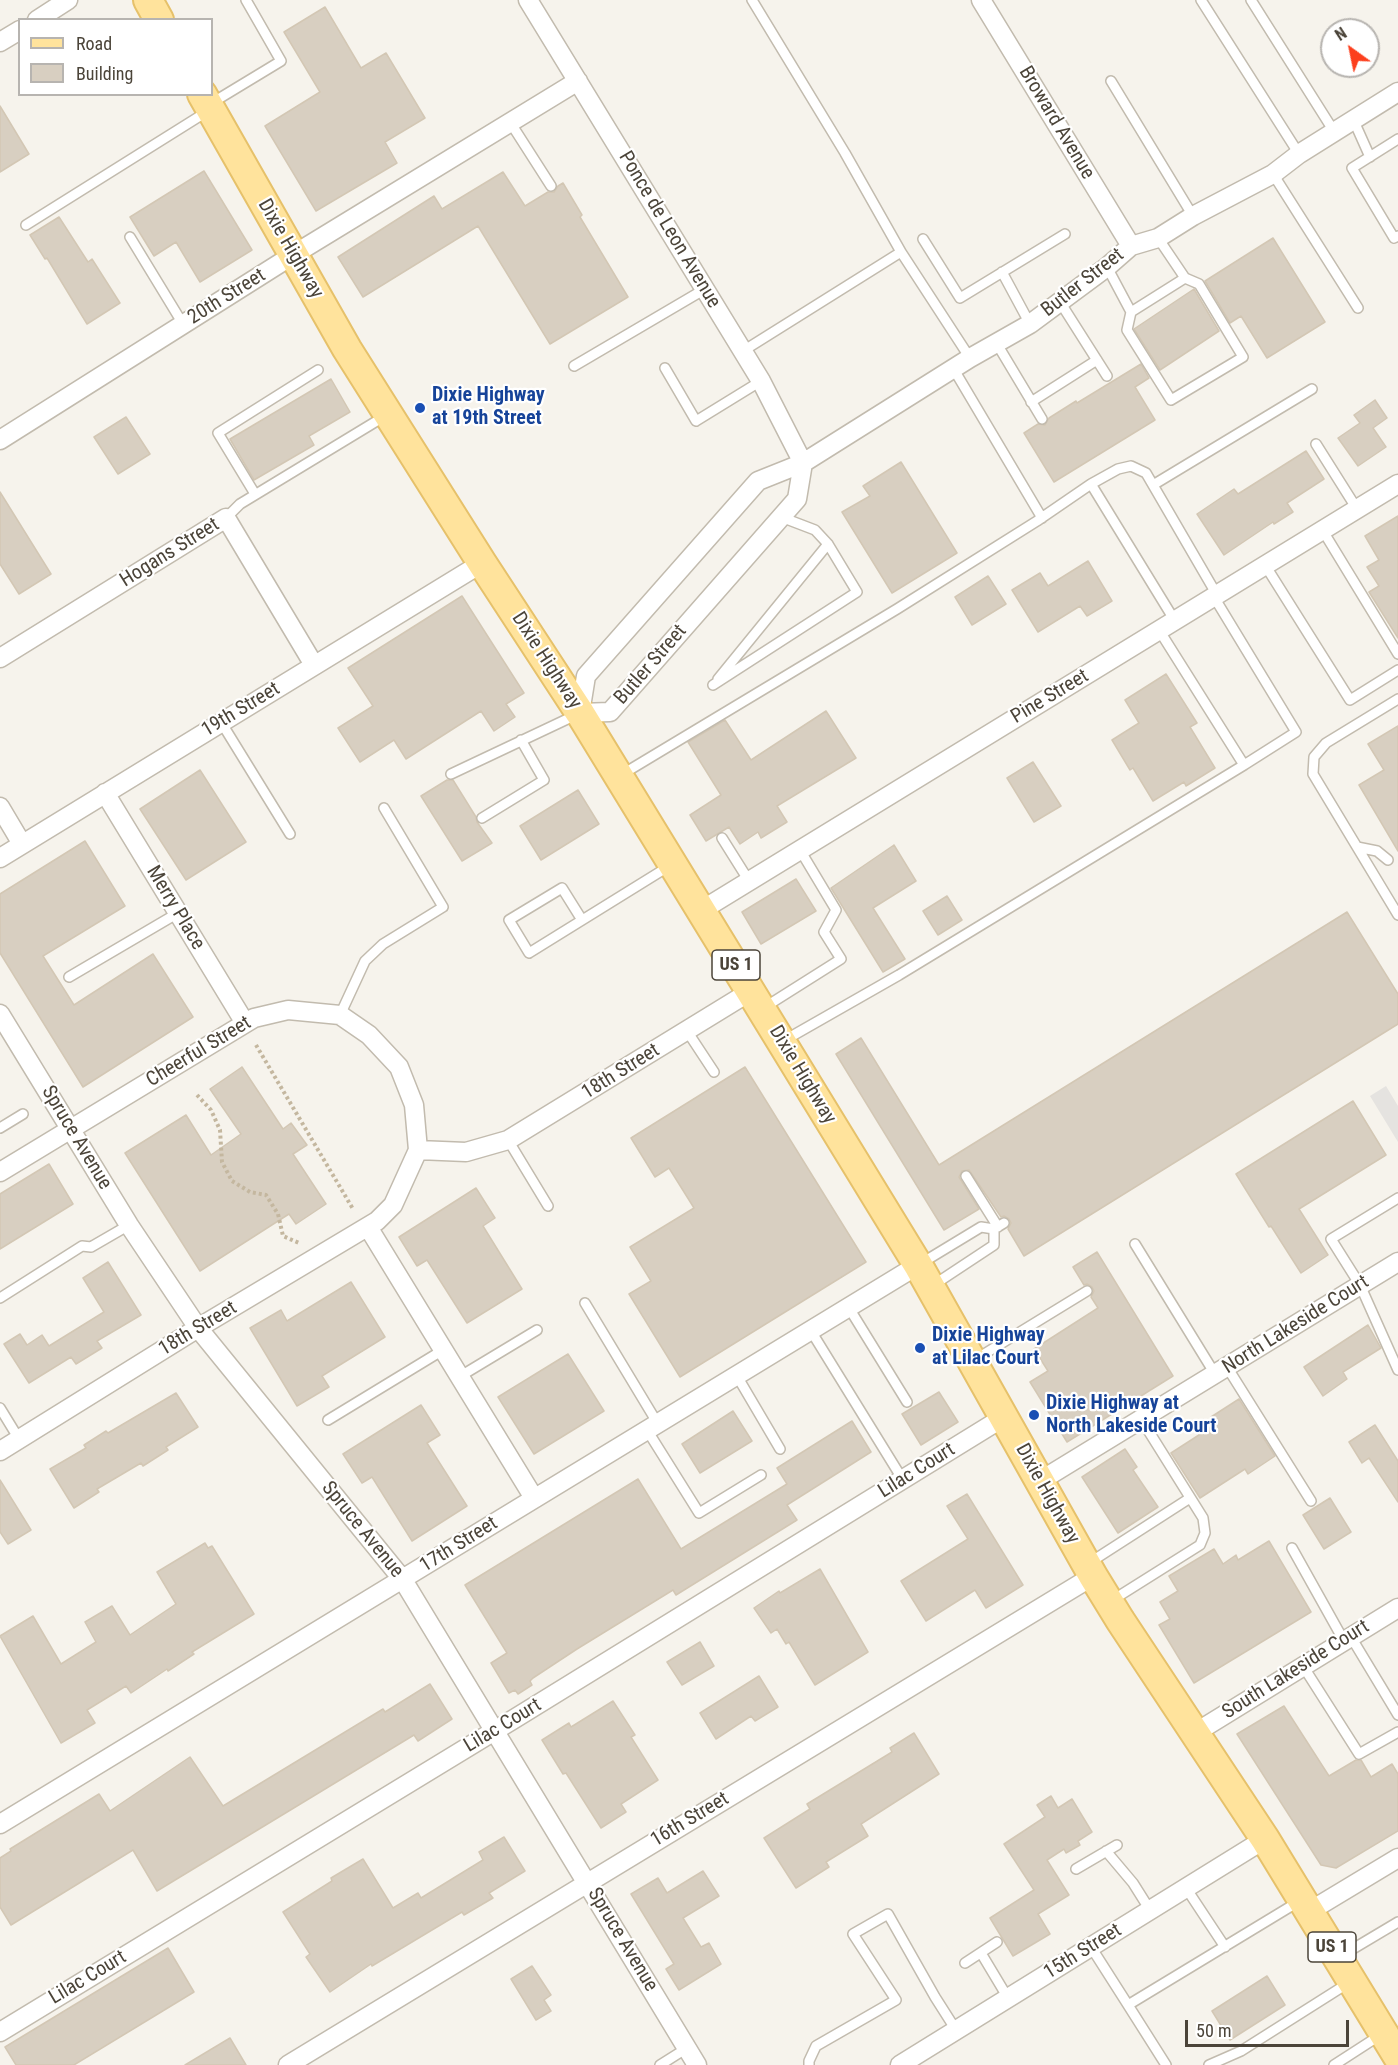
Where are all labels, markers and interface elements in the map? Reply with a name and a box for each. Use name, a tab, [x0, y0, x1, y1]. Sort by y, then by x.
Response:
legend	[18, 18, 213, 96]
north arrow	[1320, 18, 1380, 78]
text: N	[1332, 24, 1350, 45]
text: Road	[76, 33, 112, 54]
street label: Broward Avenue	[1013, 62, 1099, 184]
text: Building	[76, 63, 133, 84]
street label: Ponce de Leon Avenue	[613, 147, 725, 313]
street label: Dixie Highway	[252, 195, 328, 303]
street label: Butler Street	[1037, 243, 1129, 323]
street label: 20th Street	[184, 264, 270, 330]
place label: Dixie Highway at 19th Street	[432, 384, 545, 431]
marker: Dixie Highway at 19th Street	[413, 401, 427, 415]
street label: Hogans Street	[116, 513, 224, 593]
street label: Dixie Highway	[506, 608, 586, 714]
street label: Butler Street	[610, 620, 692, 710]
street label: Pine Street	[1007, 665, 1093, 729]
street label: 19th Street	[198, 677, 284, 743]
street label: Merry Place	[141, 862, 209, 954]
road number: US 1	[712, 950, 760, 980]
street label: Cheerful Street	[142, 1011, 256, 1093]
street label: Dixie Highway	[763, 1021, 841, 1129]
street label: 18th Street	[578, 1039, 664, 1105]
street label: Spruce Avenue	[36, 1082, 116, 1194]
street label: North Lakeside Court	[1219, 1270, 1373, 1380]
street label: 18th Street	[155, 1296, 241, 1362]
place label: Dixie Highway at Lilac Court	[932, 1324, 1045, 1371]
marker: Dixie Highway at Lilac Court	[913, 1341, 927, 1355]
place label: Dixie Highway at North Lakeside Court	[1046, 1392, 1216, 1439]
marker: Dixie Highway at North Lakeside Court	[1027, 1408, 1041, 1422]
street label: Lilac Court	[874, 1438, 960, 1504]
street label: Dixie Highway	[1010, 1440, 1084, 1548]
street label: Spruce Avenue	[316, 1477, 408, 1583]
street label: 17th Street	[416, 1512, 502, 1578]
street label: South Lakeside Court	[1218, 1615, 1374, 1725]
street label: Lilac Court	[460, 1694, 546, 1758]
street label: 16th Street	[647, 1787, 733, 1853]
street label: Spruce Avenue	[582, 1884, 662, 1996]
street label: 15th Street	[1040, 1919, 1126, 1985]
road number: US 1	[1308, 1932, 1356, 1962]
street label: Lilac Court	[45, 1946, 131, 2010]
scale bar	[1188, 2008, 1352, 2046]
text: 50 m	[1196, 2020, 1231, 2041]

